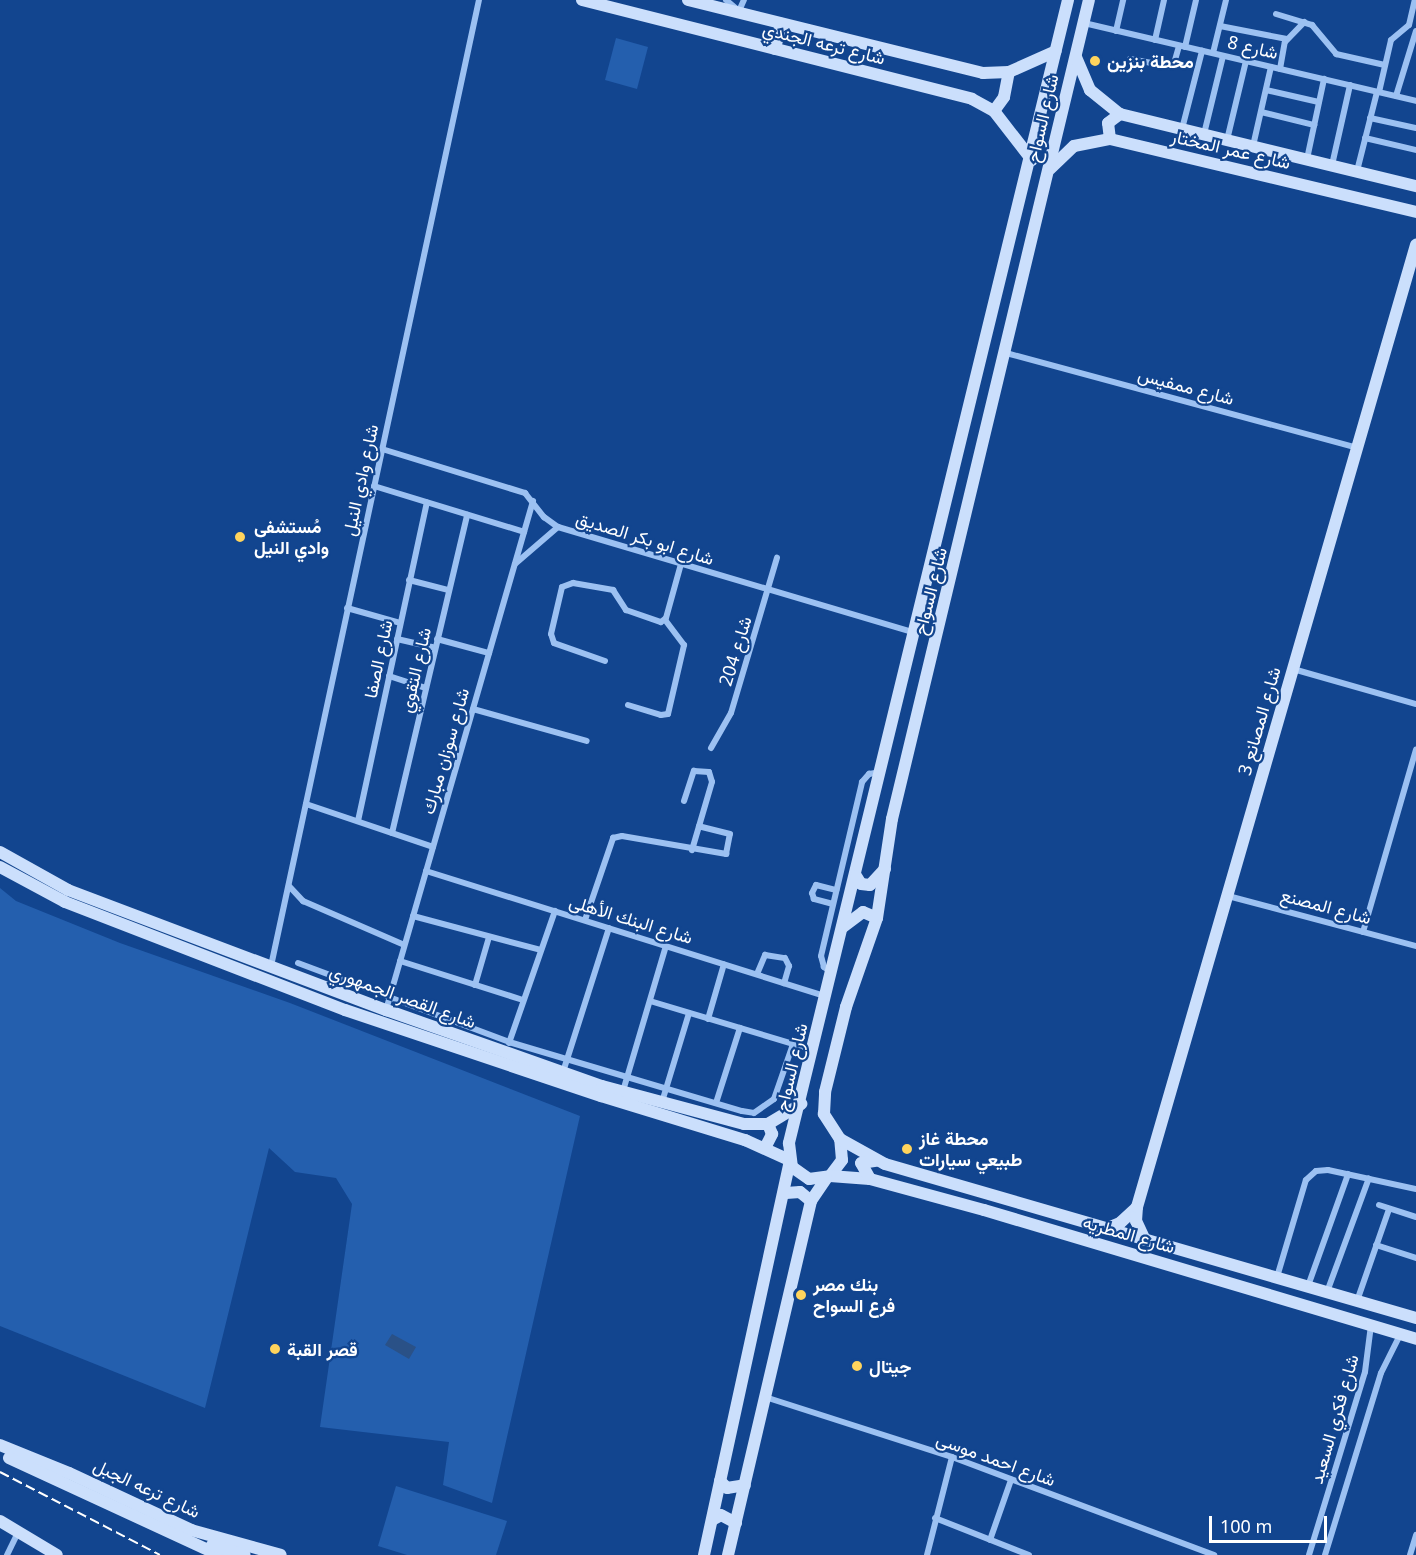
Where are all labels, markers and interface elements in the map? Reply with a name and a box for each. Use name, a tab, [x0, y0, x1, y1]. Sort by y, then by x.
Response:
street label: شارع ترعه الجندي	[761, 17, 887, 69]
street label: شارع 8	[1226, 31, 1280, 63]
place label: محطة بنزين	[1107, 50, 1194, 72]
marker: محطة بنزين	[1088, 54, 1102, 68]
street label: شارع السواح	[1021, 72, 1063, 164]
street label: شارع عمر المختار	[1169, 125, 1293, 173]
street label: شارع ممفيس	[1136, 363, 1236, 409]
street label: شارع وادي النيل	[338, 422, 382, 538]
street label: شارع ابو بكر الصديق	[573, 507, 717, 569]
place label: مُستشفى وادي النيل	[254, 516, 329, 558]
marker: مُستشفى وادي النيل	[231, 528, 249, 546]
street label: شارع السواح	[909, 545, 951, 637]
street label: شارع 204	[714, 614, 756, 688]
street label: شارع الصفا	[359, 618, 397, 700]
street label: شارع التقوي	[395, 625, 435, 715]
street label: شارع المصانع 3	[1233, 664, 1285, 778]
street label: شارع سوزان مبارك	[417, 685, 473, 817]
street label: شارع المصنع	[1278, 884, 1374, 928]
street label: شارع البنك الأهلى	[567, 890, 695, 948]
street label: شارع القصر الجمهوري	[327, 960, 479, 1032]
street label: شارع السواح	[770, 1021, 812, 1113]
place label: محطة غاز طبيعي سيارات	[919, 1128, 1022, 1170]
marker: محطة غاز طبيعي سيارات	[900, 1142, 914, 1156]
street label: شارع المطريه	[1081, 1211, 1177, 1257]
place label: بنك مصر فرع السواح	[813, 1274, 895, 1316]
marker: بنك مصر فرع السواح	[794, 1288, 808, 1302]
place label: قصر القبة	[287, 1338, 358, 1360]
marker: قصر القبة	[268, 1342, 282, 1356]
street label: شارع فكري السعيد	[1305, 1352, 1363, 1486]
place label: جيتال	[869, 1355, 912, 1377]
marker: جيتال	[850, 1359, 864, 1373]
street label: شارع احمد موسى	[933, 1427, 1059, 1491]
street label: شارع ترعه الجبل	[90, 1454, 204, 1522]
scale bar	[1212, 1504, 1330, 1542]
text: 100 m	[1220, 1514, 1272, 1538]

